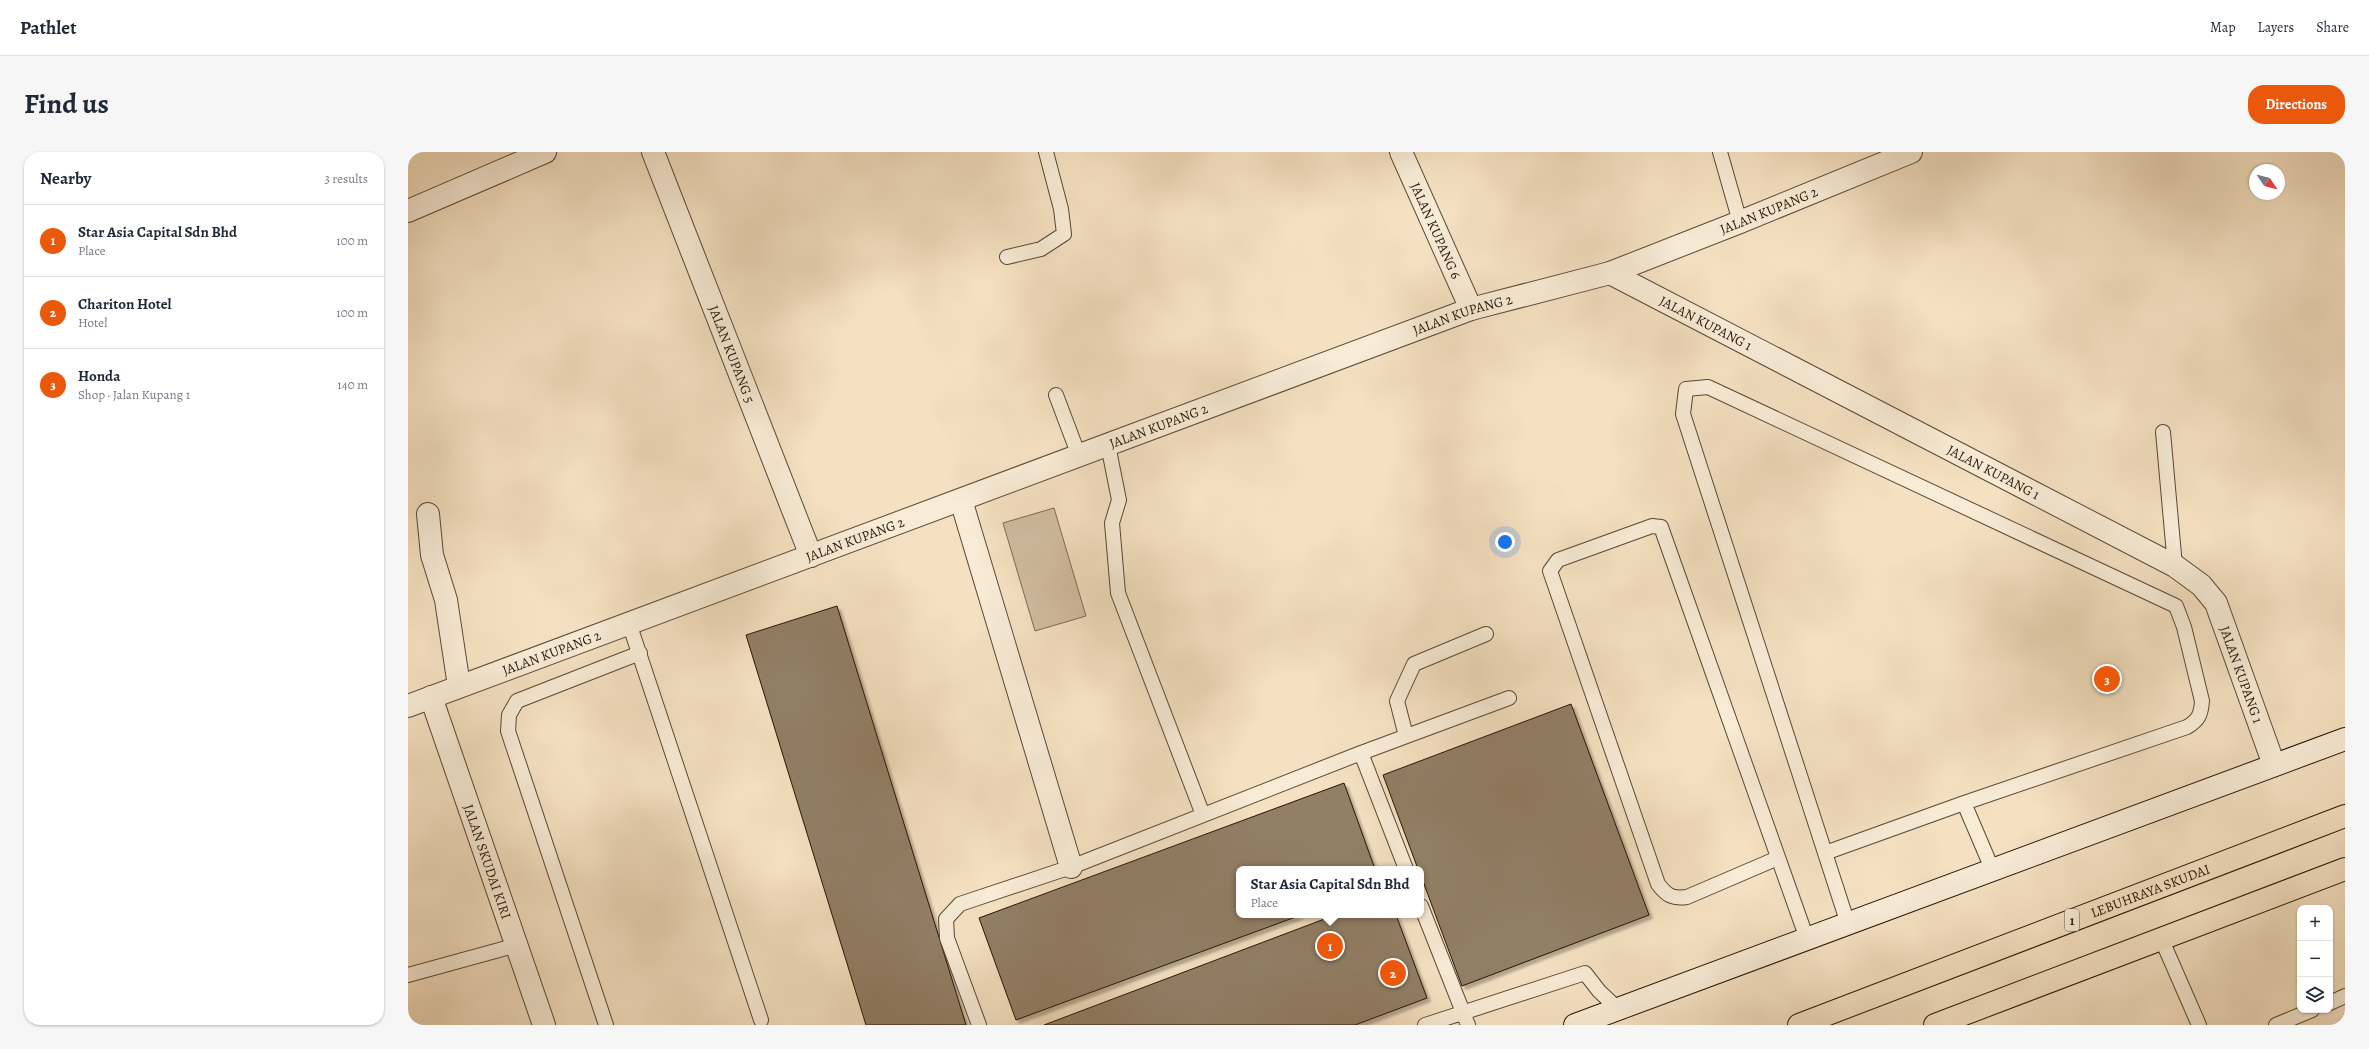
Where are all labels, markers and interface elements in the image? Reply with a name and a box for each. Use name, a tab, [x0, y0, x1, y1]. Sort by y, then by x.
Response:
text: Pathlet	[20, 15, 76, 41]
text: Map	[2210, 18, 2236, 37]
text: Layers	[2258, 18, 2294, 37]
text: Share	[2316, 18, 2349, 37]
text: Find us	[24, 85, 109, 123]
button: Directions	[2248, 85, 2345, 124]
north arrow	[2249, 164, 2285, 200]
text: Nearby	[40, 167, 91, 190]
text: 3 results	[324, 170, 368, 187]
street label: JALAN KUPANG 6	[1406, 180, 1465, 282]
street label: JALAN KUPANG 2	[1717, 182, 1821, 239]
text: Star Asia Capital Sdn Bhd	[78, 222, 237, 242]
text: 1	[51, 232, 55, 249]
text: 100 m	[336, 232, 368, 249]
text: Place	[78, 242, 106, 259]
street label: JALAN KUPANG 2	[1410, 290, 1515, 340]
street label: JALAN KUPANG 1	[1656, 291, 1755, 355]
text: Chariton Hotel	[78, 294, 171, 314]
street label: JALAN KUPANG 5	[704, 303, 759, 406]
text: 2	[50, 304, 56, 321]
text: 100 m	[336, 304, 368, 321]
text: Hotel	[78, 314, 107, 331]
text: Honda	[78, 366, 120, 386]
text: 3	[50, 376, 56, 393]
text: 140 m	[337, 376, 368, 393]
text: Shop · Jalan Kupang 1	[78, 386, 190, 403]
street label: JALAN KUPANG 2	[1107, 399, 1211, 453]
street label: JALAN KUPANG 1	[1944, 440, 2043, 504]
street label: JALAN KUPANG 2	[803, 512, 907, 567]
your location	[1495, 532, 1515, 552]
street label: JALAN KUPANG 1	[2215, 623, 2267, 726]
street label: JALAN KUPANG 2	[500, 626, 604, 680]
pin: 3	[2094, 664, 2120, 694]
street label: JALAN SKUDAI KIRI	[459, 802, 516, 922]
street label: LEBUHRAYA SKUDAI	[2088, 860, 2213, 923]
popup	[1236, 866, 1424, 918]
text: Star Asia Capital Sdn Bhd	[1250, 874, 1410, 894]
text: Place	[1250, 894, 1278, 911]
map controls	[2297, 905, 2333, 1013]
button: +	[2297, 905, 2333, 941]
road number: 1	[2065, 909, 2079, 931]
pin: 1	[1317, 931, 1343, 961]
button: −	[2297, 941, 2333, 977]
pin: 2	[1380, 958, 1406, 988]
button: layers	[2297, 977, 2333, 1013]

